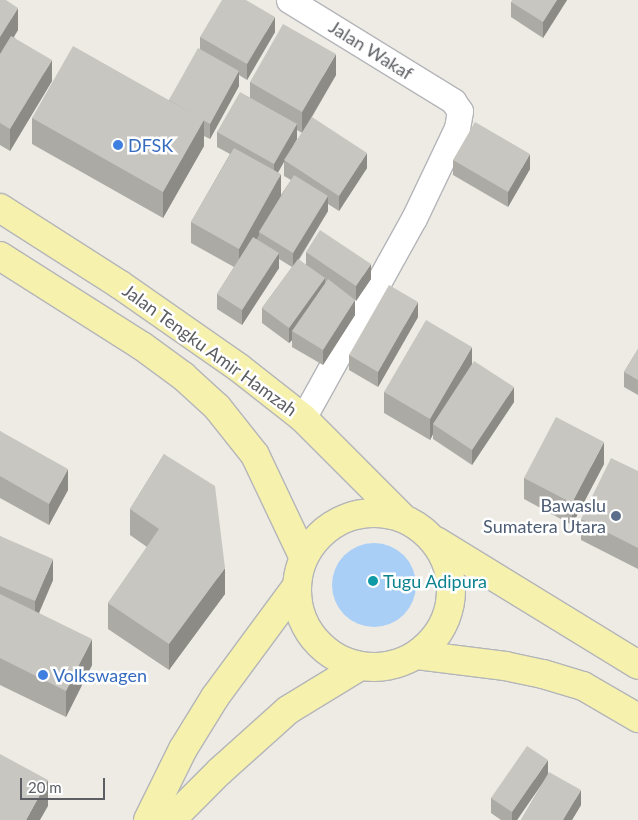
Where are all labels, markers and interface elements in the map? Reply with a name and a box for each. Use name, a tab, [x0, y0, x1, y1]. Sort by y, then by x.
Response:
street label: Jalan Wakaf	[325, 16, 417, 84]
place label: DFSK	[128, 134, 173, 156]
marker: DFSK	[112, 139, 124, 151]
street label: Jalan Tengku Amir Hamzah	[118, 279, 302, 421]
place label: Bawaslu Sumatera Utara	[483, 495, 606, 538]
marker: Bawaslu Sumatera Utara	[610, 510, 622, 522]
place label: Tugu Adipura	[383, 570, 488, 592]
marker: Tugu Adipura	[367, 575, 379, 587]
place label: Volkswagen	[53, 664, 147, 686]
marker: Volkswagen	[37, 669, 49, 681]
scale bar	[22, 768, 108, 800]
text: 20 m	[28, 778, 62, 796]

